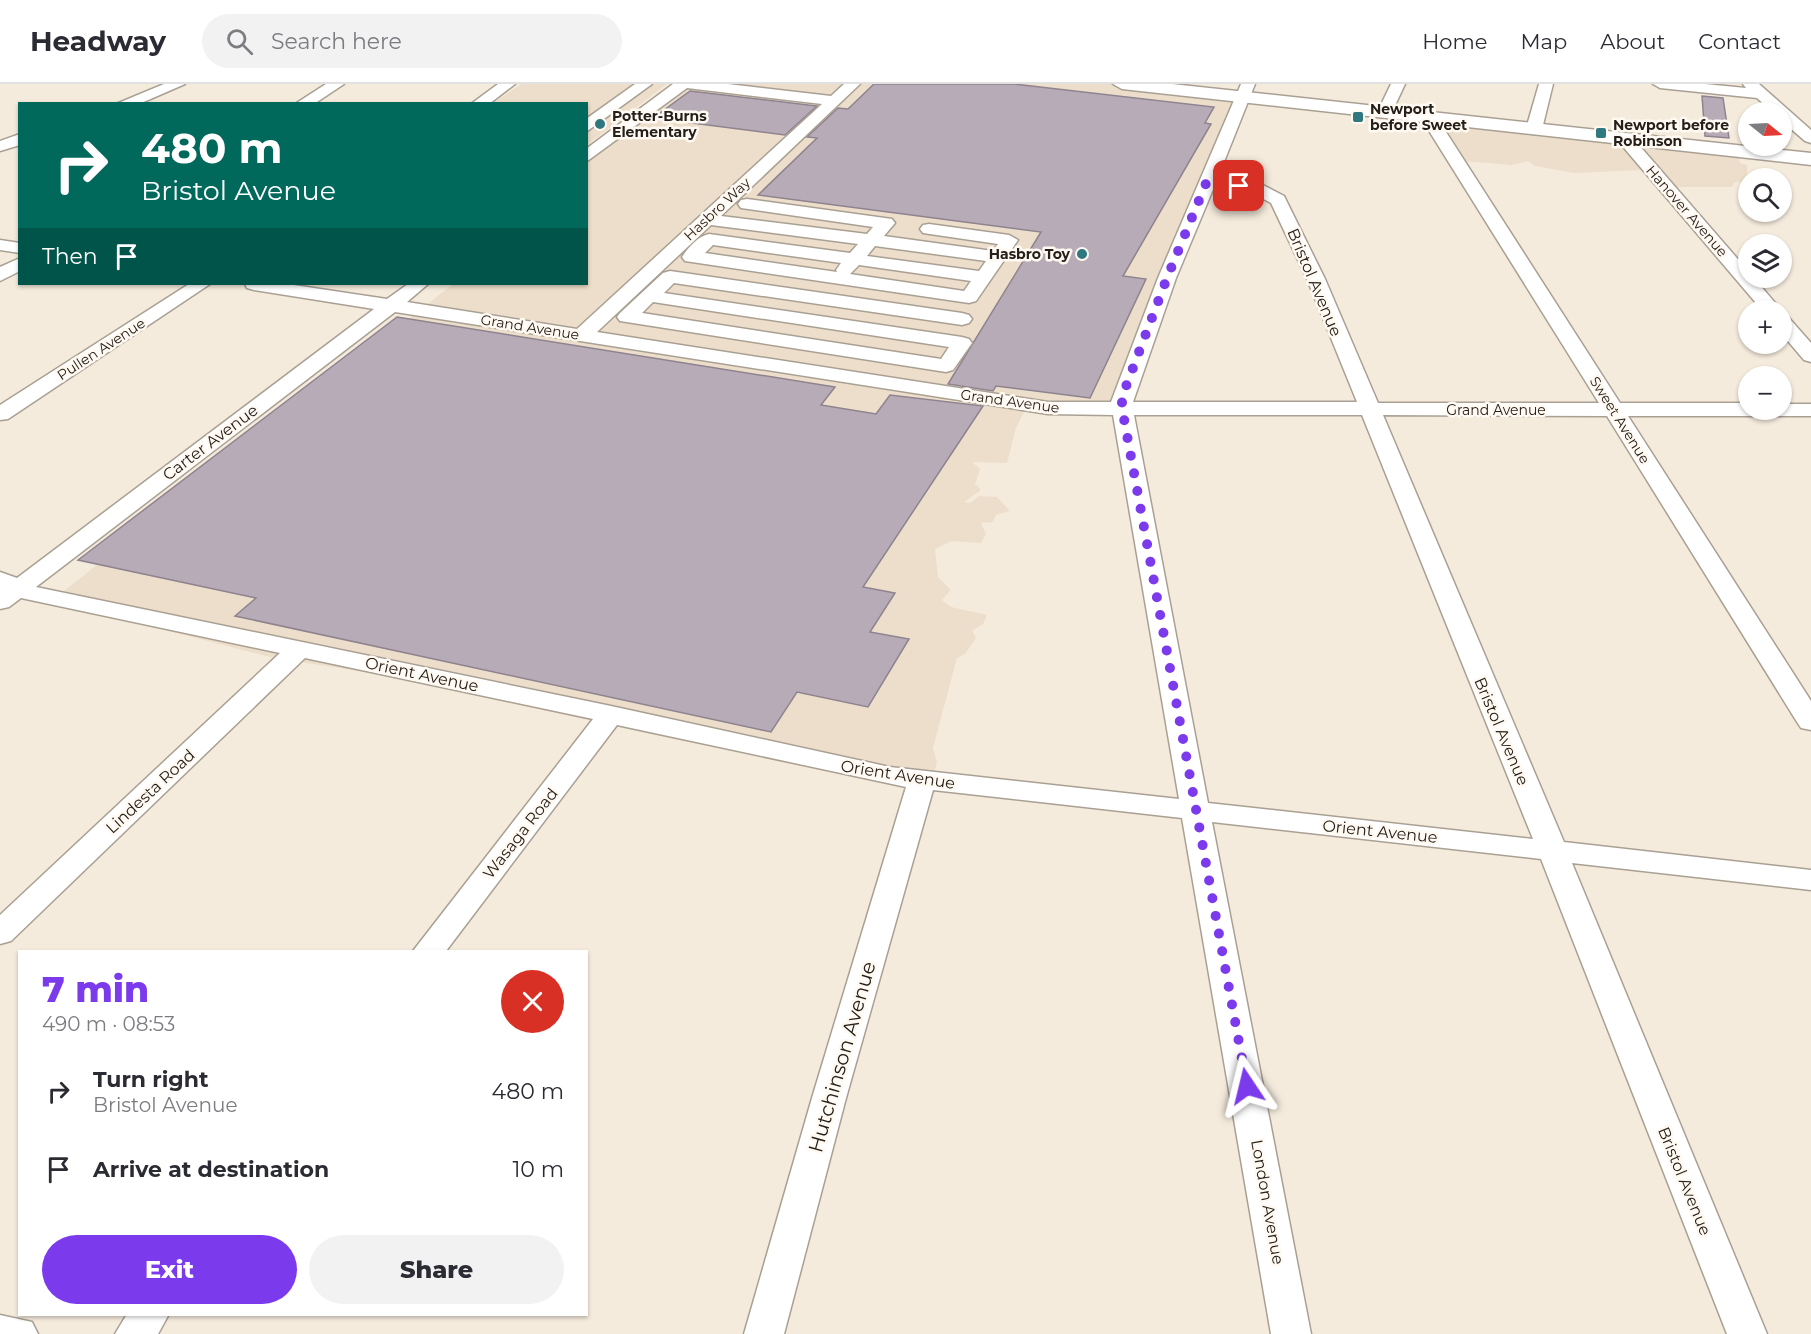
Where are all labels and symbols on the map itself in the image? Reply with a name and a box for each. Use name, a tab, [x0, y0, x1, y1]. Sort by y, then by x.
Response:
place label: Newport before Sweet	[1370, 100, 1467, 134]
north arrow	[1738, 102, 1792, 156]
place label: Potter-Burns Elementary	[612, 107, 707, 141]
marker: Newport before Sweet	[1351, 110, 1365, 124]
place label: Newport before Robinson	[1613, 116, 1729, 150]
marker: Potter-Burns Elementary	[593, 117, 607, 131]
marker: Newport before Robinson	[1594, 126, 1608, 140]
pin	[1213, 160, 1264, 211]
street label: Hanover Avenue	[1642, 161, 1732, 261]
street label: Hasbro Way	[680, 173, 754, 244]
street label: Bristol Avenue	[1283, 225, 1346, 339]
place label: Hasbro Toy	[989, 245, 1071, 263]
marker: Hasbro Toy	[1075, 247, 1089, 261]
street label: Grand Avenue	[479, 310, 581, 344]
street label: Pullen Avenue	[54, 314, 148, 384]
street label: Sweet Avenue	[1586, 373, 1654, 467]
street label: Grand Avenue	[959, 385, 1061, 417]
street label: Carter Avenue	[159, 400, 262, 484]
street label: Grand Avenue	[1446, 401, 1546, 419]
street label: Orient Avenue	[363, 653, 480, 696]
street label: Bristol Avenue	[1470, 674, 1533, 788]
street label: Lindesta Road	[102, 745, 199, 837]
street label: Orient Avenue	[839, 756, 956, 793]
street label: Wasaga Road	[479, 784, 562, 883]
street label: Orient Avenue	[1321, 816, 1438, 847]
street label: Hutchinson Avenue	[803, 959, 881, 1155]
position arrow	[1215, 1054, 1279, 1118]
street label: Bristol Avenue	[1654, 1124, 1715, 1238]
street label: London Avenue	[1247, 1138, 1288, 1266]

